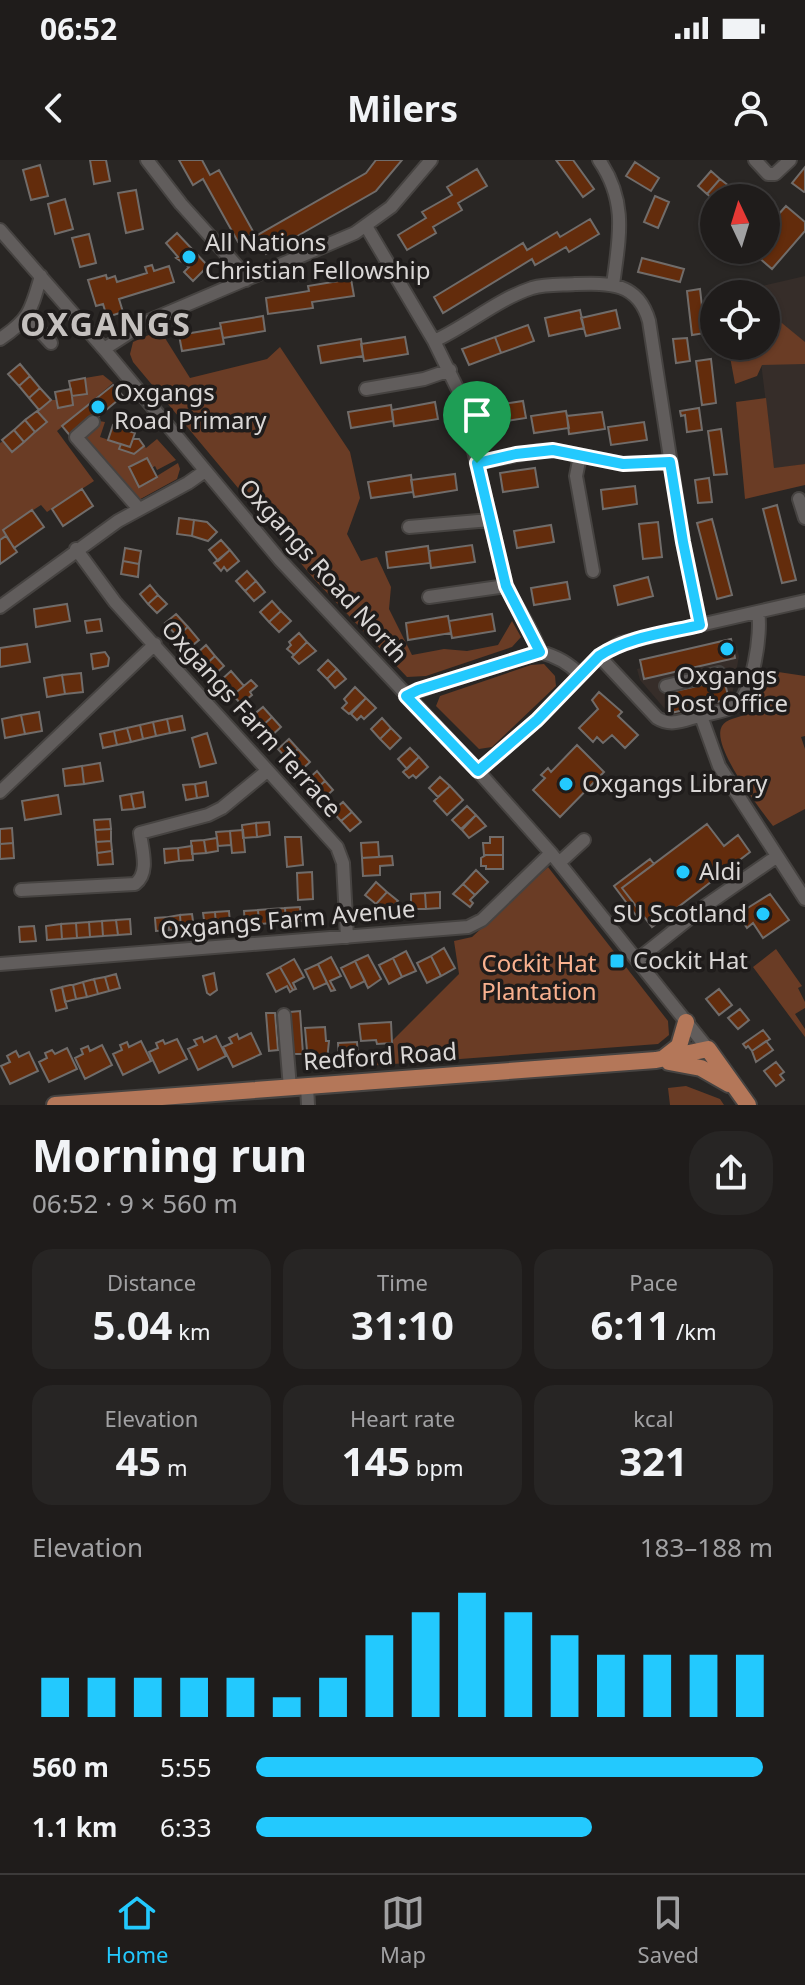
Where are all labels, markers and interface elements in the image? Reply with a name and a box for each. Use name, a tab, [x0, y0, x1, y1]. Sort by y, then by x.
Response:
text: 06:52	[40, 8, 117, 49]
text: Milers	[347, 84, 458, 133]
icon: back	[32, 86, 76, 130]
icon: person	[729, 86, 773, 130]
north arrow	[700, 184, 780, 264]
map controls	[700, 184, 780, 360]
place label: All Nations Christian Fellowship	[205, 225, 431, 286]
marker: All Nations Christian Fellowship	[180, 248, 198, 266]
button: locate	[700, 280, 780, 360]
district label: OXGANGS	[20, 302, 192, 345]
place label: Oxgangs Road Primary	[114, 375, 267, 436]
pin	[443, 381, 511, 463]
icon: arrive	[455, 393, 499, 437]
marker: Oxgangs Road Primary	[89, 398, 107, 416]
street label: Oxgangs Road North	[233, 471, 416, 669]
street label: Oxgangs Farm Terrace	[155, 612, 350, 824]
marker: Oxgangs Post Office	[718, 640, 736, 658]
place label: Oxgangs Post Office	[666, 658, 788, 719]
place label: Oxgangs Library	[582, 766, 768, 799]
marker: Oxgangs Library	[557, 775, 575, 793]
place label: Aldi	[699, 854, 741, 887]
marker: Aldi	[674, 863, 692, 881]
street label: Oxgangs Farm Avenue	[159, 891, 417, 946]
place label: SU Scotland	[613, 896, 747, 929]
marker: SU Scotland	[754, 905, 772, 923]
place label: Cockit Hat	[633, 943, 748, 976]
park label: Cockit Hat Plantation	[481, 946, 597, 1007]
marker: Cockit Hat	[608, 952, 626, 970]
street label: Redford Road	[302, 1034, 458, 1077]
text: Morning run	[32, 1125, 307, 1185]
button: share	[689, 1131, 773, 1215]
text: 06:52 · 9 × 560 m	[32, 1185, 238, 1221]
text: Distance	[107, 1267, 196, 1297]
text: Time	[377, 1267, 428, 1297]
text: Pace	[629, 1267, 678, 1297]
text: 5.04	[93, 1297, 172, 1352]
text: 31:10	[351, 1297, 454, 1352]
text: 6:11	[590, 1297, 670, 1352]
text: km	[172, 1316, 210, 1346]
text: /km	[670, 1316, 717, 1346]
text: Elevation	[105, 1403, 198, 1433]
text: Heart rate	[350, 1403, 455, 1433]
text: kcal	[633, 1403, 674, 1433]
text: 45	[115, 1433, 161, 1488]
text: 145	[342, 1433, 410, 1488]
text: 321	[619, 1433, 688, 1488]
text: m	[161, 1452, 188, 1482]
text: bpm	[410, 1452, 464, 1482]
text: Elevation	[32, 1529, 143, 1565]
text: 183–188 m	[640, 1529, 773, 1565]
text: 560 m	[32, 1749, 109, 1785]
text: 5:55	[160, 1749, 212, 1785]
text: 1.1 km	[32, 1809, 117, 1845]
text: 6:33	[160, 1809, 212, 1845]
tab: Home	[106, 1891, 168, 1969]
tab: Map	[380, 1891, 426, 1969]
tab: Saved	[638, 1891, 699, 1969]

